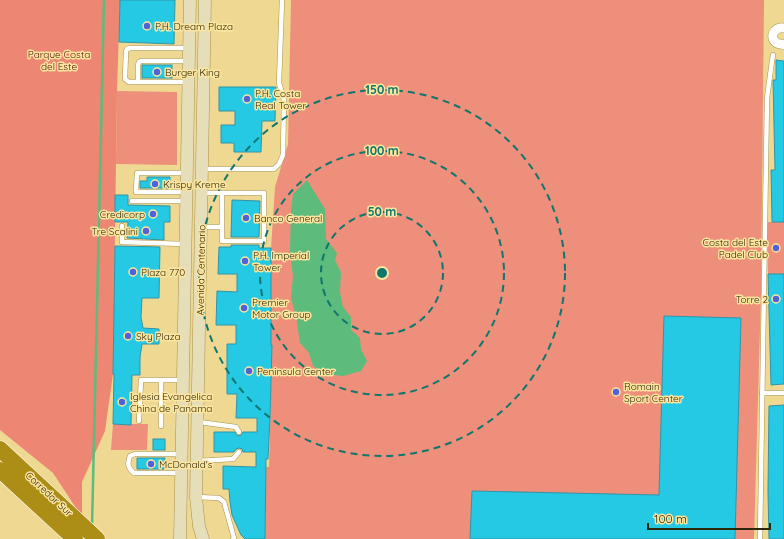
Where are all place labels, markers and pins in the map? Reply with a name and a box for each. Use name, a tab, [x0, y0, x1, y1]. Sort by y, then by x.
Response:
place label: P.H. Dream Plaza	[155, 20, 233, 33]
marker: P.H. Dream Plaza	[142, 21, 152, 31]
place label: Burger King	[165, 66, 220, 79]
marker: Burger King	[152, 67, 162, 77]
place label: P.H. Costa Real Tower	[255, 87, 306, 112]
marker: P.H. Costa Real Tower	[242, 94, 252, 104]
place label: Krispy Kreme	[163, 178, 226, 191]
marker: Krispy Kreme	[150, 179, 160, 189]
place label: Credicorp	[100, 208, 145, 221]
marker: Credicorp	[148, 209, 158, 219]
place label: Banco General	[254, 212, 322, 225]
marker: Banco General	[241, 213, 251, 223]
place label: Tre Scalini	[91, 225, 138, 238]
marker: Tre Scalini	[141, 226, 151, 236]
place label: Costa del Este Padel Club	[702, 236, 768, 261]
marker: Costa del Este Padel Club	[771, 243, 781, 253]
place label: P.H. Imperial Tower	[253, 249, 309, 274]
marker: P.H. Imperial Tower	[240, 256, 250, 266]
place label: Plaza 770	[141, 266, 185, 279]
centre of rings	[375, 266, 389, 280]
marker: Plaza 770	[128, 267, 138, 277]
place label: Torre 2	[736, 293, 768, 306]
marker: Torre 2	[771, 294, 781, 304]
place label: Premier Motor Group	[252, 296, 311, 321]
marker: Premier Motor Group	[239, 303, 249, 313]
place label: Sky Plaza	[136, 330, 181, 343]
marker: Sky Plaza	[123, 331, 133, 341]
place label: Peninsula Center	[257, 365, 335, 378]
marker: Peninsula Center	[244, 366, 254, 376]
place label: Romain Sport Center	[624, 380, 683, 405]
marker: Romain Sport Center	[611, 387, 621, 397]
place label: Iglesia Evangelica China de Panama	[130, 390, 212, 415]
marker: Iglesia Evangelica China de Panama	[117, 397, 127, 407]
place label: McDonald's	[159, 458, 213, 471]
marker: McDonald's	[146, 459, 156, 469]

